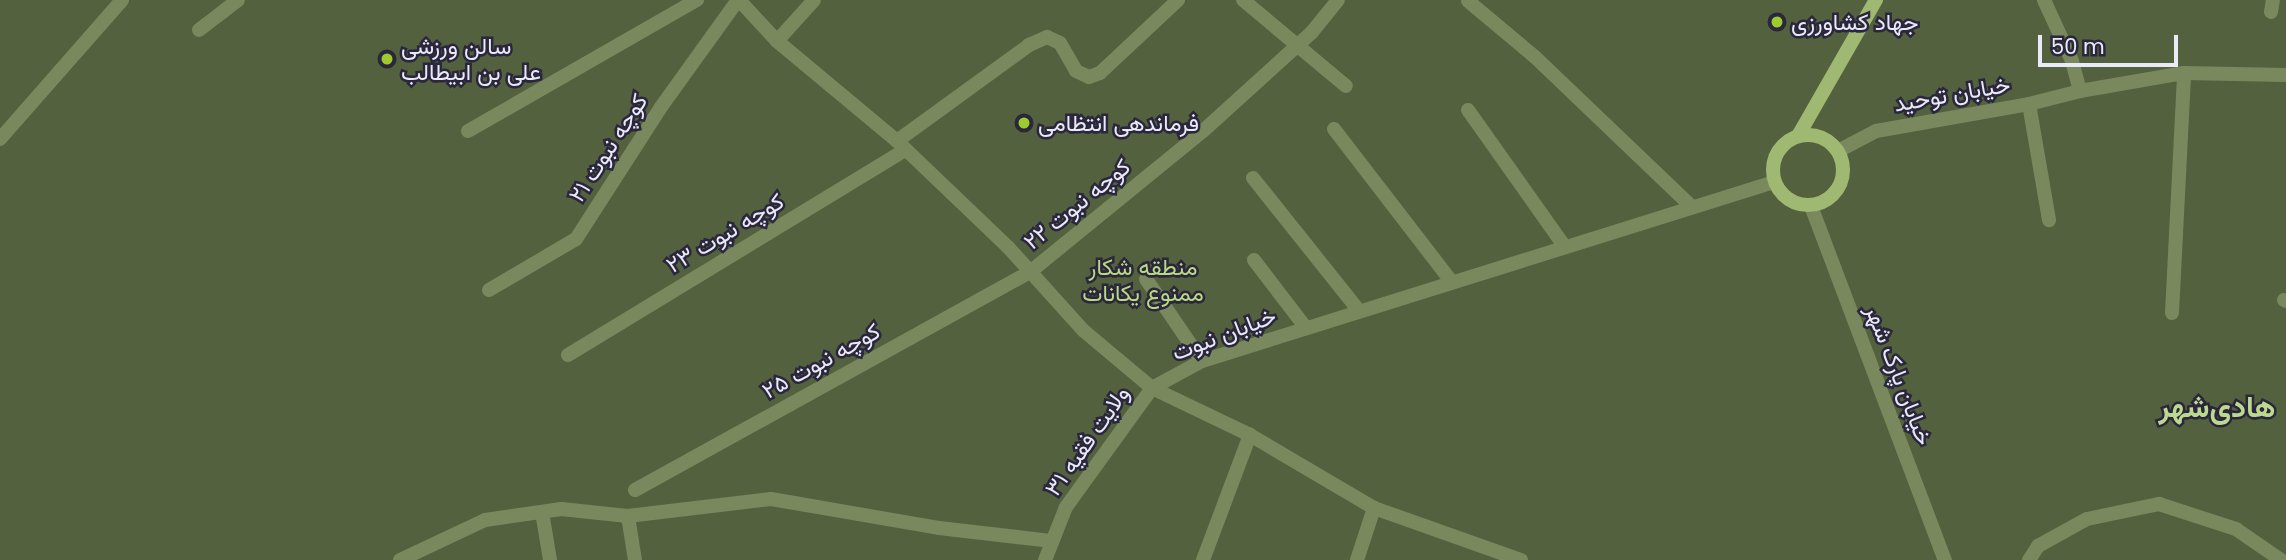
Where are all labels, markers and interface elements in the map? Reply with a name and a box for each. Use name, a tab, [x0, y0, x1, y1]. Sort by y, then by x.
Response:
place label: جهاد کشاورزی	[1791, 8, 1919, 36]
marker: جهاد کشاورزی	[1769, 14, 1785, 30]
scale bar	[2041, 21, 2181, 65]
place label: سالن ورزشی علی بن ابیطالب	[401, 32, 541, 86]
text: 50 m	[2051, 32, 2105, 61]
marker: سالن ورزشی علی بن ابیطالب	[379, 51, 395, 67]
street label: خیابان توحید	[1892, 70, 2012, 118]
street label: کوچه نبوت ۲۱	[563, 89, 653, 207]
place label: فرماندهی انتظامی	[1038, 109, 1199, 137]
marker: فرماندهی انتظامی	[1016, 115, 1032, 131]
street label: کوچه نبوت ۲۲	[1018, 153, 1136, 255]
street label: کوچه نبوت ۲۳	[661, 187, 789, 279]
park label: منطقه شکار ممنوع یکانات	[1082, 253, 1204, 307]
street label: خیابان پارک شهر	[1860, 301, 1938, 449]
street label: خیابان نبوت	[1168, 302, 1280, 366]
street label: کوچه نبوت ۲۵	[757, 317, 885, 405]
street label: ولایت فقیه ۳۱	[1039, 381, 1135, 501]
district label: هادی‌شهر	[2159, 389, 2275, 425]

